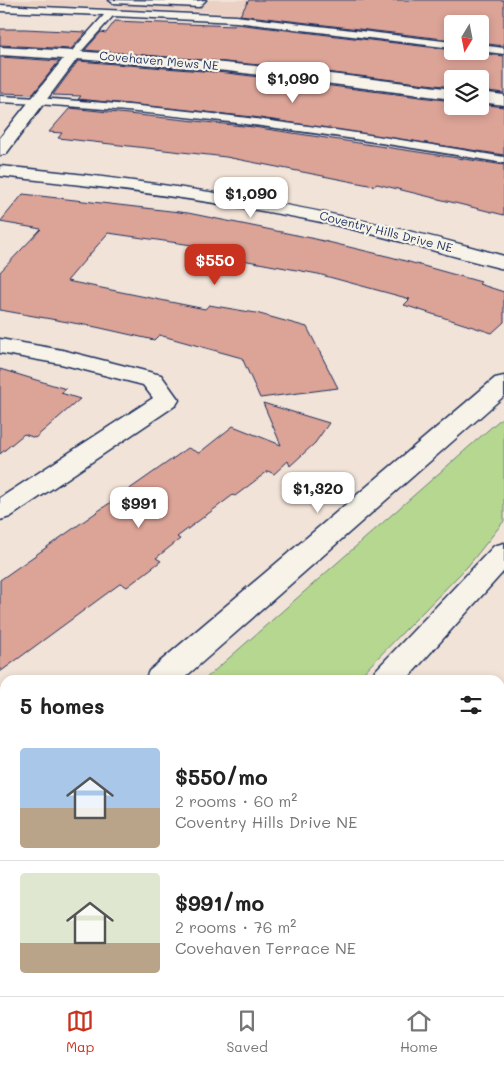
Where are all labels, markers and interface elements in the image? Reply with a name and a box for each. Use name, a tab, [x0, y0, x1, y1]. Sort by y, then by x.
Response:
north arrow	[444, 15, 489, 60]
map controls	[444, 15, 489, 115]
street label: Covehaven Mews NE	[99, 47, 220, 73]
pin: $1,090	[252, 62, 334, 104]
text: $1,090	[267, 67, 319, 88]
button: layers	[444, 70, 489, 115]
pin: $1,090	[210, 176, 292, 219]
text: $1,090	[225, 182, 277, 203]
street label: Coventry Hills Drive NE	[318, 207, 455, 255]
pin: $550	[185, 244, 245, 286]
text: $550	[196, 249, 234, 270]
pin: $1,320	[277, 472, 359, 514]
text: $1,320	[293, 477, 343, 498]
pin: $991	[109, 486, 169, 529]
text: $991	[121, 492, 157, 513]
icon: filters	[457, 691, 485, 719]
text: 5 homes	[20, 692, 105, 719]
text: $550/mo	[175, 763, 268, 790]
icon: home	[60, 768, 120, 828]
text: 2 rooms · 60 m²	[175, 790, 297, 811]
text: Coventry Hills Drive NE	[175, 811, 357, 832]
text: $991/mo	[175, 889, 264, 916]
icon: home	[60, 893, 120, 953]
text: 2 rooms · 76 m²	[175, 916, 296, 937]
text: Covehaven Terrace NE	[175, 937, 356, 958]
tab: Map	[66, 1007, 94, 1056]
tab: Saved	[226, 1007, 268, 1056]
tab: Home	[400, 1007, 438, 1056]

